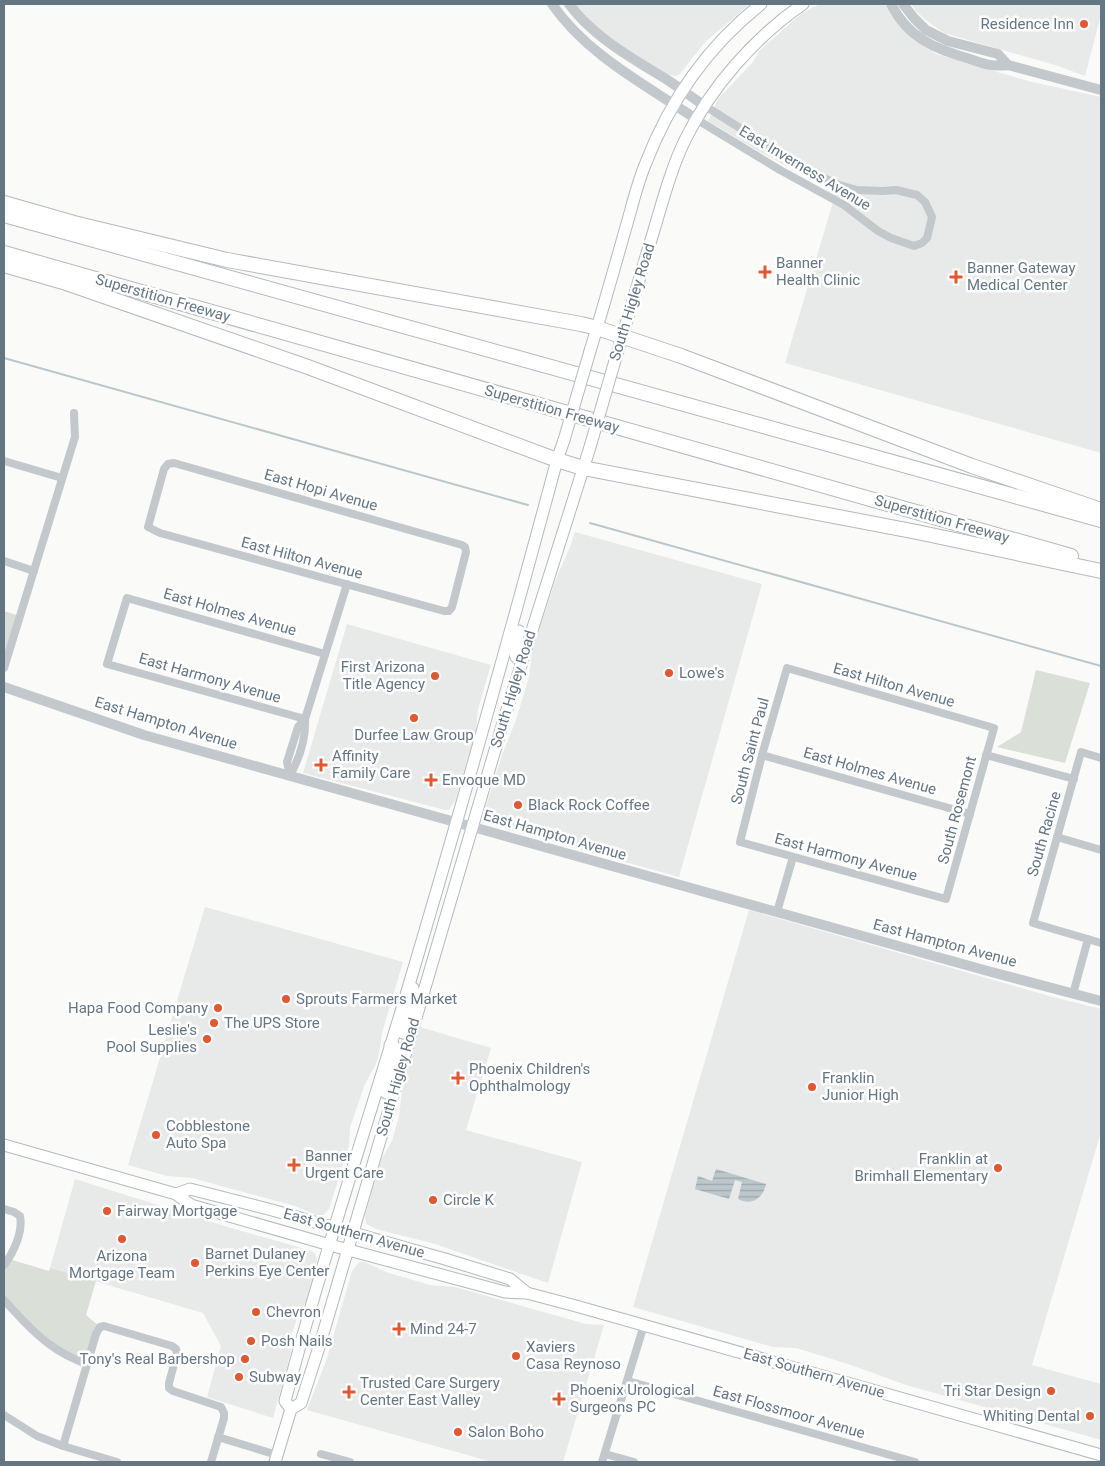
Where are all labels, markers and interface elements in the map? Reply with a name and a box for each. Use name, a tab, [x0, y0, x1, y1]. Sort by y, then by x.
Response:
place label: Residence Inn	[981, 15, 1074, 33]
marker: Residence Inn	[1078, 18, 1090, 30]
street label: East Inverness Avenue	[736, 122, 874, 214]
street label: South Higley Road	[606, 241, 658, 363]
place label: Banner Health Clinic	[776, 254, 860, 289]
place label: Banner Gateway Medical Center	[967, 259, 1076, 294]
marker: Banner Health Clinic	[758, 265, 772, 279]
street label: Superstition Freeway	[94, 270, 232, 326]
marker: Banner Gateway Medical Center	[949, 270, 963, 284]
street label: Superstition Freeway	[483, 381, 621, 437]
street label: East Hopi Avenue	[262, 465, 380, 515]
street label: Superstition Freeway	[873, 491, 1011, 547]
street label: East Hilton Avenue	[239, 533, 365, 583]
street label: East Holmes Avenue	[161, 584, 299, 640]
street label: South Higley Road	[487, 628, 539, 750]
street label: East Harmony Avenue	[137, 649, 283, 707]
place label: First Arizona Title Agency	[341, 658, 425, 693]
street label: East Hilton Avenue	[831, 659, 957, 711]
place label: Lowe's	[679, 664, 725, 682]
marker: Lowe's	[663, 667, 675, 679]
marker: First Arizona Title Agency	[429, 670, 441, 682]
street label: East Hampton Avenue	[93, 693, 239, 753]
street label: South Saint Paul	[727, 696, 773, 806]
marker: Durfee Law Group	[408, 712, 420, 724]
place label: Durfee Law Group	[354, 726, 474, 744]
street label: East Holmes Avenue	[801, 743, 939, 799]
place label: Affinity Family Care	[332, 747, 410, 782]
street label: South Rosemont	[934, 754, 980, 866]
marker: Affinity Family Care	[314, 758, 328, 772]
place label: Envoque MD	[442, 771, 526, 789]
marker: Envoque MD	[424, 773, 438, 787]
street label: South Racine	[1023, 789, 1065, 879]
place label: Black Rock Coffee	[528, 796, 650, 814]
marker: Black Rock Coffee	[512, 799, 524, 811]
street label: East Hampton Avenue	[481, 806, 629, 864]
street label: East Harmony Avenue	[773, 829, 919, 885]
street label: East Hampton Avenue	[871, 915, 1019, 971]
place label: Sprouts Farmers Market	[296, 990, 457, 1008]
marker: Sprouts Farmers Market	[280, 993, 292, 1005]
place label: Hapa Food Company	[68, 999, 208, 1017]
marker: Hapa Food Company	[212, 1002, 224, 1014]
place label: The UPS Store	[224, 1014, 320, 1032]
street label: South Higley Road	[373, 1016, 423, 1138]
marker: The UPS Store	[208, 1017, 220, 1029]
place label: Leslie's Pool Supplies	[106, 1021, 197, 1056]
marker: Leslie's Pool Supplies	[201, 1033, 213, 1045]
place label: Phoenix Children's Ophthalmology	[469, 1060, 590, 1095]
place label: Franklin Junior High	[822, 1069, 899, 1104]
marker: Phoenix Children's Ophthalmology	[451, 1071, 465, 1085]
marker: Franklin Junior High	[806, 1081, 818, 1093]
place label: Cobblestone Auto Spa	[166, 1117, 250, 1152]
marker: Cobblestone Auto Spa	[150, 1129, 162, 1141]
place label: Banner Urgent Care	[305, 1147, 384, 1182]
place label: Franklin at Brimhall Elementary	[854, 1150, 988, 1185]
marker: Banner Urgent Care	[287, 1158, 301, 1172]
marker: Franklin at Brimhall Elementary	[992, 1162, 1004, 1174]
place label: Circle K	[443, 1191, 495, 1209]
marker: Circle K	[427, 1194, 439, 1206]
place label: Fairway Mortgage	[117, 1202, 237, 1220]
street label: East Southern Avenue	[281, 1204, 427, 1262]
marker: Fairway Mortgage	[101, 1205, 113, 1217]
marker: Arizona Mortgage Team	[116, 1233, 128, 1245]
place label: Barnet Dulaney Perkins Eye Center	[205, 1245, 329, 1280]
place label: Arizona Mortgage Team	[69, 1247, 175, 1282]
marker: Barnet Dulaney Perkins Eye Center	[189, 1257, 201, 1269]
place label: Chevron	[266, 1303, 321, 1321]
marker: Chevron	[250, 1306, 262, 1318]
place label: Mind 24-7	[410, 1320, 477, 1338]
marker: Mind 24-7	[392, 1322, 406, 1336]
place label: Posh Nails	[261, 1332, 333, 1350]
marker: Posh Nails	[245, 1335, 257, 1347]
place label: Xaviers Casa Reynoso	[526, 1338, 621, 1373]
street label: East Southern Avenue	[741, 1344, 887, 1402]
place label: Tony's Real Barbershop	[79, 1350, 235, 1368]
marker: Xaviers Casa Reynoso	[510, 1350, 522, 1362]
marker: Tony's Real Barbershop	[239, 1353, 251, 1365]
place label: Subway	[249, 1368, 301, 1386]
marker: Subway	[233, 1371, 245, 1383]
place label: Trusted Care Surgery Center East Valley	[360, 1374, 500, 1409]
place label: Phoenix Urological Surgeons PC	[570, 1381, 694, 1416]
street label: East Flossmoor Avenue	[711, 1382, 867, 1442]
place label: Tri Star Design	[943, 1382, 1041, 1400]
marker: Trusted Care Surgery Center East Valley	[342, 1385, 356, 1399]
marker: Tri Star Design	[1045, 1385, 1057, 1397]
marker: Phoenix Urological Surgeons PC	[552, 1392, 566, 1406]
place label: Whiting Dental	[983, 1407, 1080, 1425]
marker: Whiting Dental	[1084, 1410, 1096, 1422]
place label: Salon Boho	[468, 1423, 544, 1441]
marker: Salon Boho	[452, 1426, 464, 1438]

